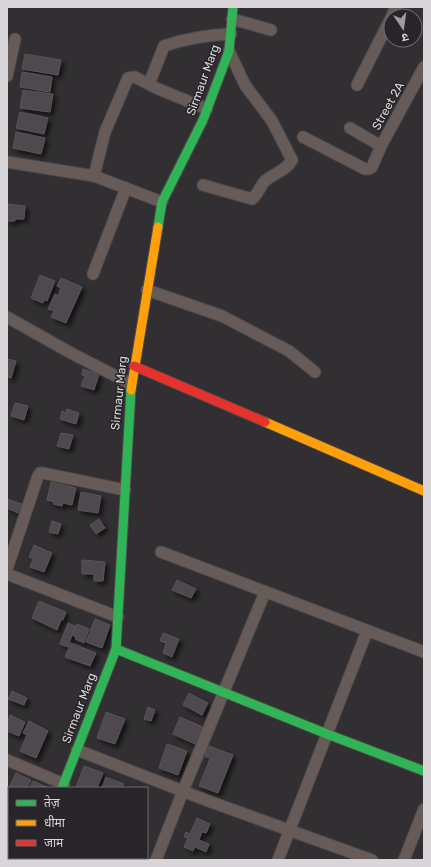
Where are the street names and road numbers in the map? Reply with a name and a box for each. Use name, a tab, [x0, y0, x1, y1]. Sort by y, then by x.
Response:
street label: Sirmaur Marg	[184, 43, 222, 117]
street label: Street 2A	[369, 80, 407, 132]
street label: Sirmaur Marg	[108, 355, 130, 431]
street label: Sirmaur Marg	[59, 671, 99, 745]

